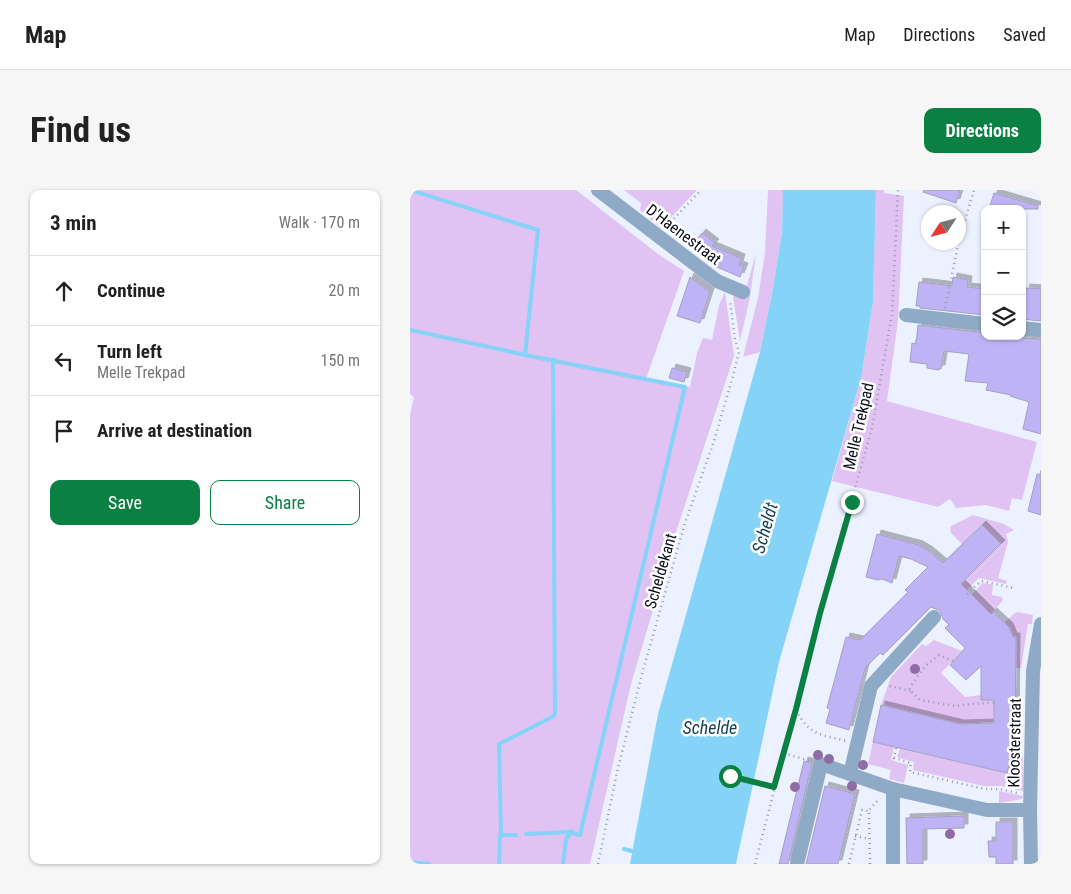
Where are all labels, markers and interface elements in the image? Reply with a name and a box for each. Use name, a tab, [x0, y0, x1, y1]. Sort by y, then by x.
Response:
text: Map	[25, 21, 66, 49]
text: Map	[844, 24, 875, 45]
text: Directions	[903, 24, 975, 45]
text: Saved	[1003, 24, 1046, 45]
button: Directions	[924, 108, 1041, 153]
text: Find us	[30, 110, 131, 151]
street label: D'Haenestraat	[642, 200, 725, 269]
north arrow	[921, 205, 966, 250]
map controls	[981, 205, 1026, 340]
button: +	[981, 205, 1026, 250]
text: 3 min	[50, 211, 97, 235]
text: Walk · 170 m	[279, 213, 360, 232]
button: −	[981, 250, 1026, 295]
icon: ahead	[50, 277, 78, 305]
text: Continue	[97, 279, 165, 302]
text: 20 m	[328, 281, 360, 300]
button: layers	[981, 295, 1026, 340]
text: Turn left	[97, 340, 162, 363]
icon: left	[50, 347, 78, 375]
text: 150 m	[321, 351, 360, 370]
text: Melle Trekpad	[97, 363, 185, 382]
street label: Melle Trekpad	[839, 381, 878, 471]
icon: arrive	[50, 417, 78, 445]
text: Arrive at destination	[97, 419, 252, 442]
button: Save	[50, 480, 200, 525]
button: Share	[210, 480, 360, 525]
route end	[841, 491, 864, 514]
water label: Scheldt	[747, 499, 782, 556]
street label: Scheldekant	[641, 531, 680, 611]
street label: Kloosterstraat	[1004, 698, 1025, 788]
water label: Schelde	[683, 717, 737, 738]
route start	[719, 765, 742, 788]

